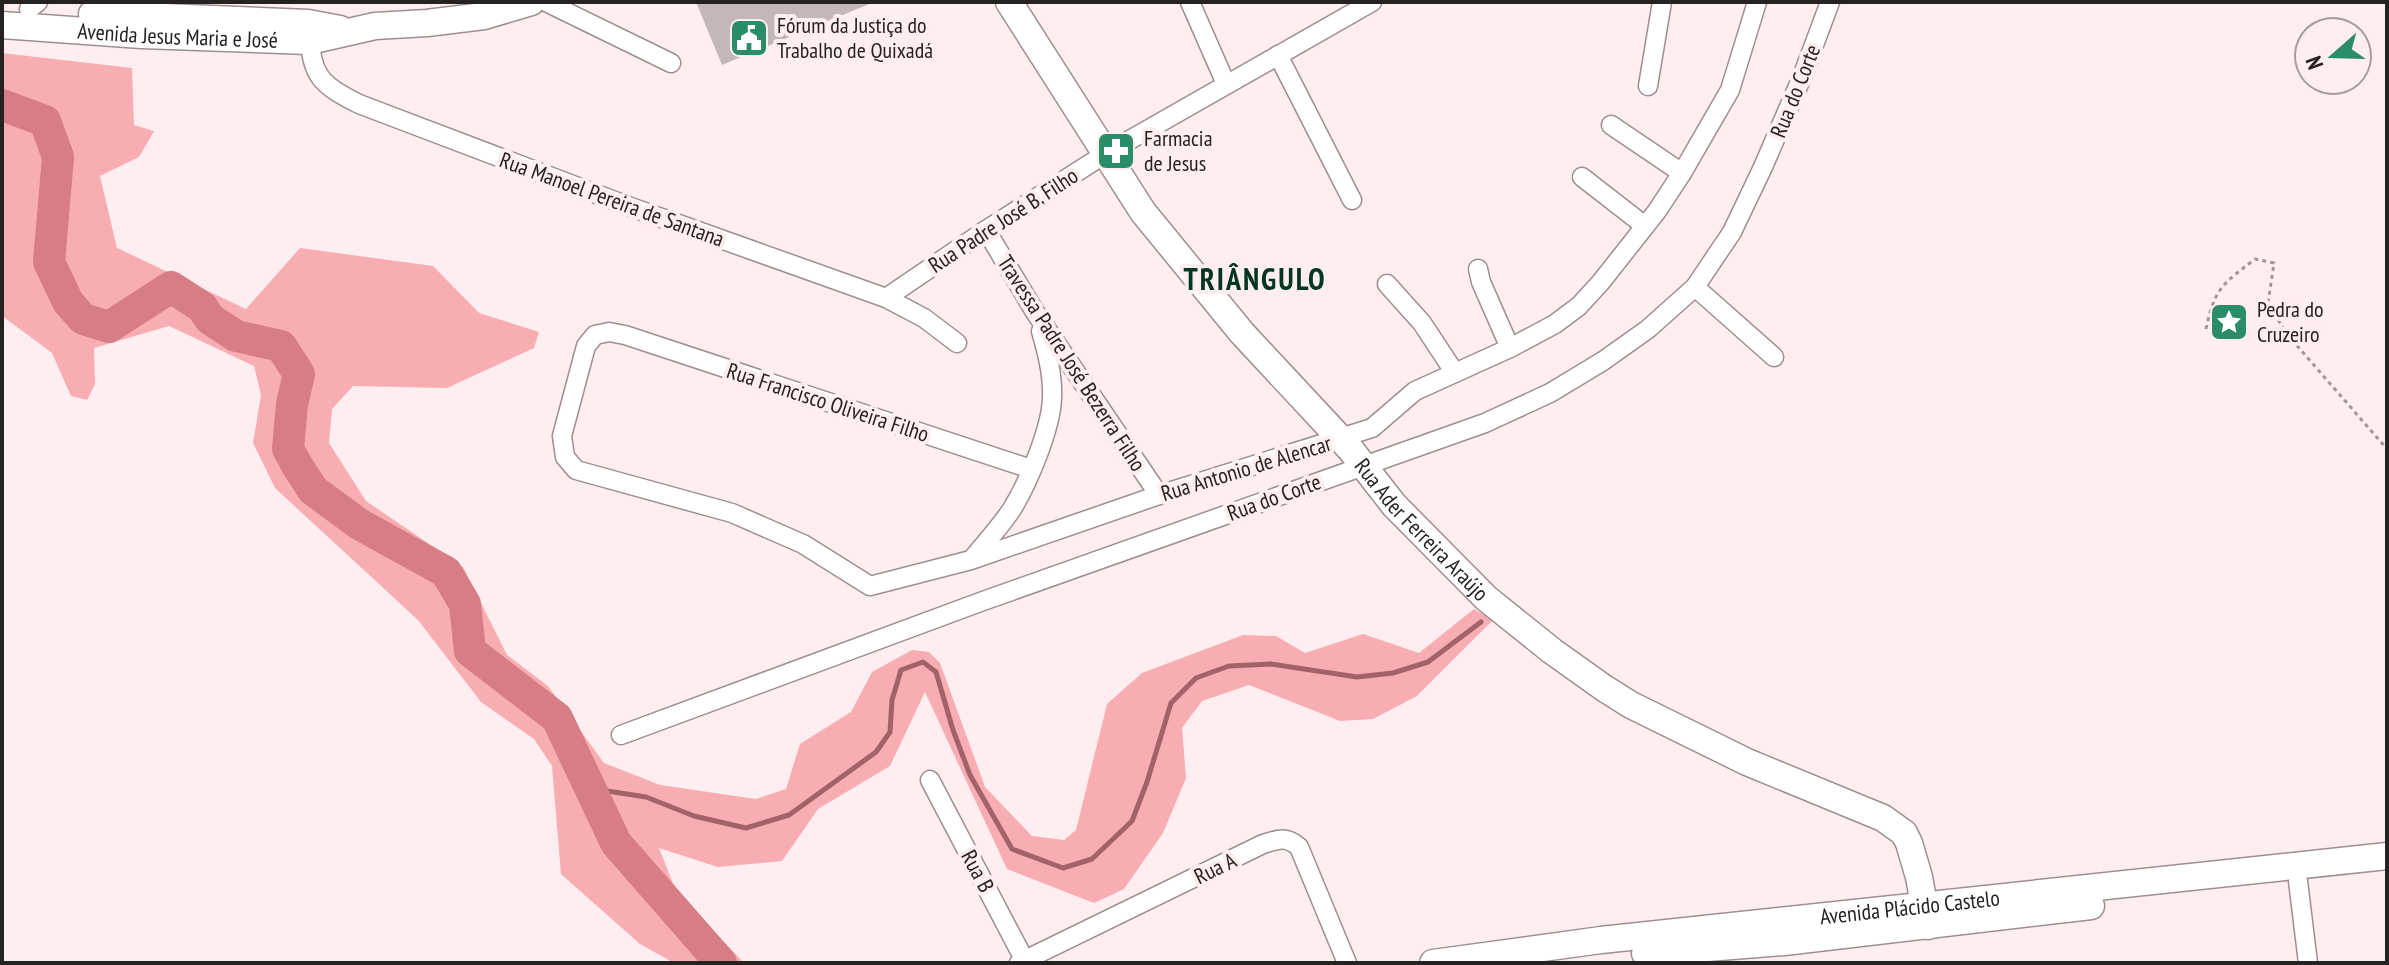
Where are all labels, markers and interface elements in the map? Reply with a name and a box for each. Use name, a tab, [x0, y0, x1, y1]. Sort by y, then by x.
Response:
place label: Fórum da Justiça do Trabalho de Quixadá	[777, 11, 933, 64]
street label: Avenida Jesus Maria e José	[76, 16, 278, 54]
north arrow	[2293, 16, 2373, 96]
public building icon: Fórum da Justiça do Trabalho de Quixadá	[728, 17, 770, 59]
street label: Rua do Corte	[1764, 40, 1826, 142]
text: N	[2299, 52, 2329, 73]
place label: Farmacia de Jesus	[1144, 124, 1212, 177]
pharmacy icon: Farmacia de Jesus	[1095, 130, 1137, 172]
street label: Rua Manoel Pereira de Santana	[496, 145, 728, 253]
street label: Rua Padre José B. Filho	[923, 161, 1083, 279]
street label: Travessa Padre José Bezerra Filho	[992, 250, 1152, 476]
district label: TRIÂNGULO	[1183, 259, 1327, 298]
place label: Pedra do Cruzeiro	[2257, 295, 2323, 348]
place icon: Pedra do Cruzeiro	[2208, 301, 2250, 343]
street label: Rua Francisco Oliveira Filho	[723, 356, 933, 448]
street label: Rua Antonio de Alencar	[1157, 429, 1335, 507]
street label: Rua Ader Ferreira Araújo	[1349, 453, 1495, 607]
street label: Rua do Corte	[1223, 467, 1325, 527]
street label: Rua B	[955, 845, 1001, 897]
street label: Rua A	[1189, 846, 1241, 890]
street label: Avenida Plácido Castelo	[1818, 883, 2001, 931]

